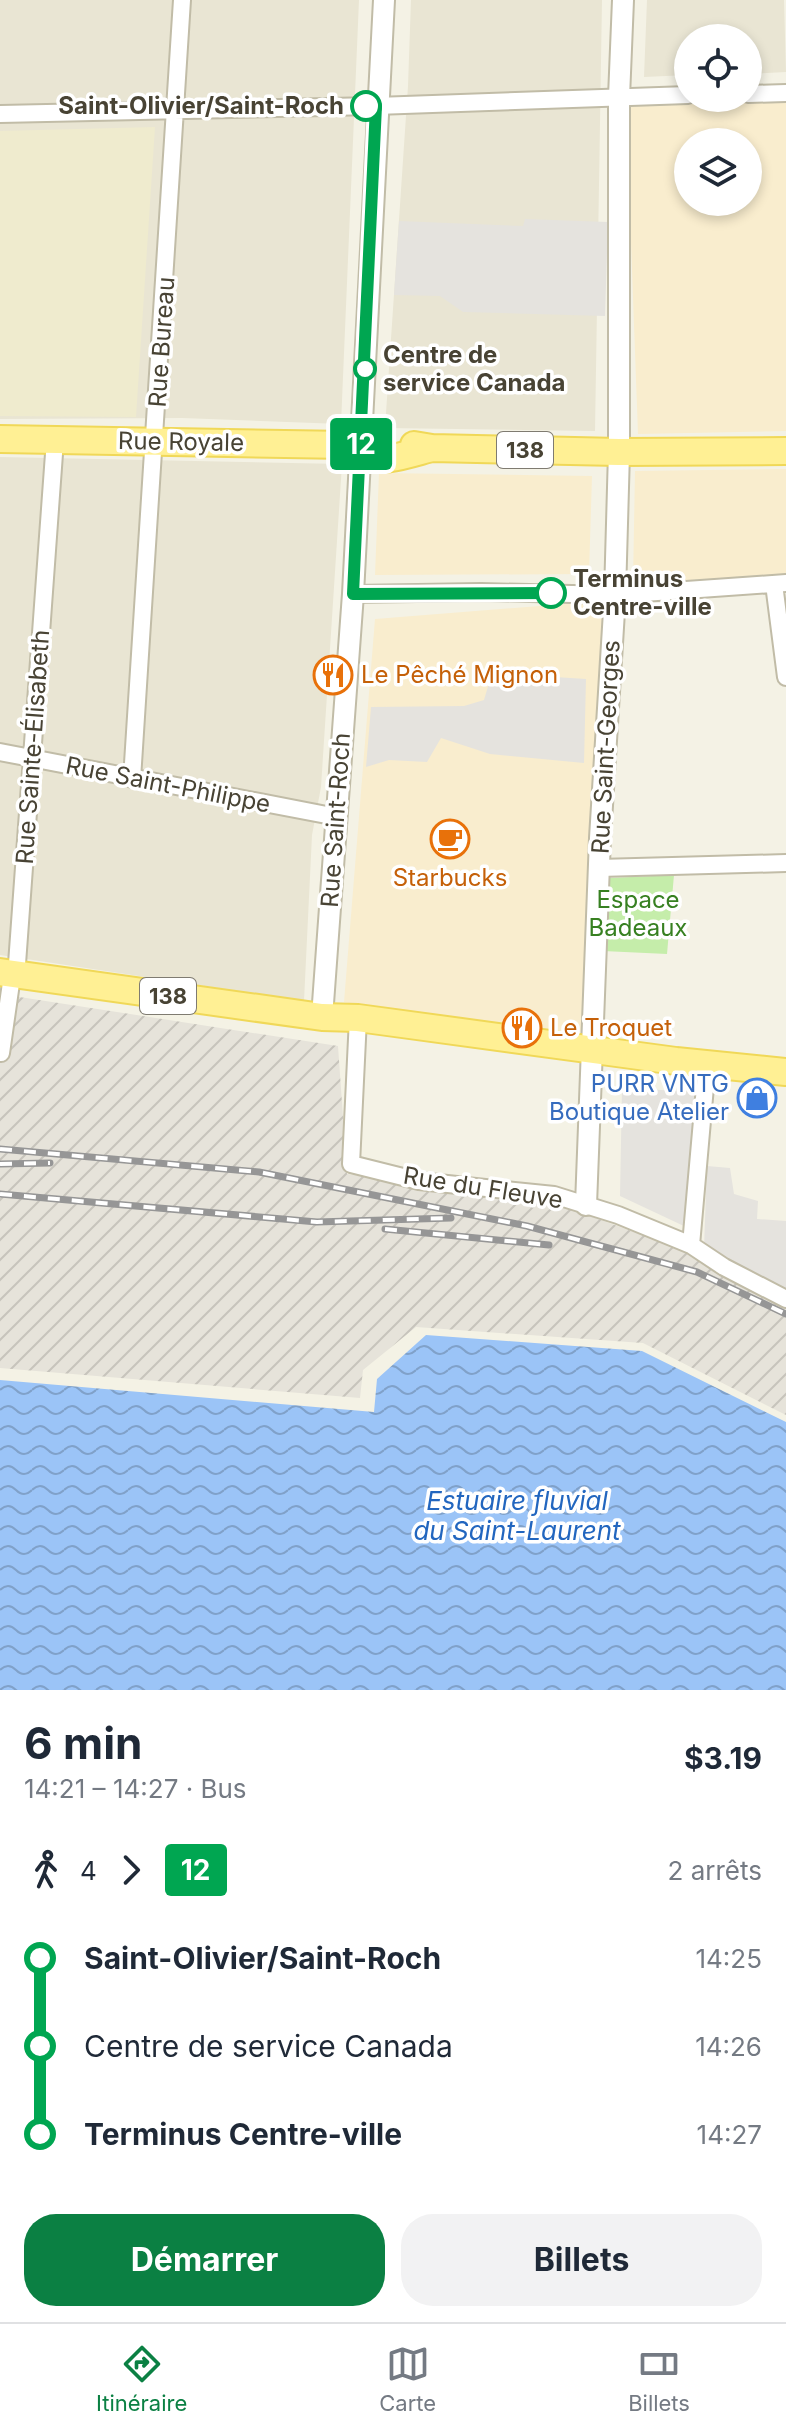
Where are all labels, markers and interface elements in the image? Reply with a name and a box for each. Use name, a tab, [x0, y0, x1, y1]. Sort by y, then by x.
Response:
map controls	[674, 24, 762, 216]
button: locate	[674, 24, 762, 112]
place label: Saint-Olivier/Saint-Roch	[58, 91, 344, 120]
marker: Saint-Olivier/Saint-Roch	[351, 91, 381, 121]
button: layers	[674, 128, 762, 216]
street label: Rue Bureau	[142, 276, 181, 408]
place label: Centre de service Canada	[383, 340, 566, 397]
marker: Centre de service Canada	[354, 358, 376, 380]
line badge: 12	[325, 418, 397, 470]
street label: Rue Royale	[118, 426, 244, 457]
text: 12	[346, 427, 376, 461]
road number: 138	[497, 432, 553, 468]
place label: Terminus Centre-ville	[573, 564, 712, 621]
marker: Terminus Centre-ville	[536, 578, 566, 608]
street label: Rue Sainte-Élisabeth	[9, 629, 55, 865]
street label: Rue Saint-Georges	[585, 639, 626, 855]
restaurant icon: Le Pêché Mignon	[312, 654, 354, 696]
place label: Le Pêché Mignon	[361, 660, 558, 689]
street label: Rue Saint-Roch	[315, 732, 356, 908]
street label: Rue Saint-Philippe	[63, 750, 273, 819]
cafe icon: Starbucks	[429, 818, 471, 860]
place label: Starbucks	[393, 863, 507, 892]
park label: Espace Badeaux	[589, 885, 687, 942]
road number: 138	[140, 978, 196, 1014]
restaurant icon: Le Troquet	[501, 1007, 543, 1049]
place label: Le Troquet	[550, 1013, 672, 1042]
place label: PURR VNTG Boutique Atelier	[549, 1069, 729, 1126]
shop icon: PURR VNTG Boutique Atelier	[736, 1077, 778, 1119]
street label: Rue du Fleuve	[401, 1161, 565, 1214]
water label: Estuaire fluvial du Saint-Laurent	[413, 1485, 621, 1546]
text: 6 min	[24, 1716, 142, 1770]
text: $3.19	[684, 1740, 762, 1776]
text: 14:21 – 14:27 · Bus	[24, 1773, 247, 1804]
icon: walk	[24, 1848, 68, 1892]
icon: forward	[109, 1848, 153, 1892]
text: 12	[181, 1853, 211, 1887]
text: 4	[80, 1855, 97, 1886]
text: 2 arrêts	[668, 1855, 762, 1886]
text: Saint-Olivier/Saint-Roch	[84, 1940, 441, 1976]
text: 14:25	[695, 1943, 762, 1974]
text: Centre de service Canada	[84, 2028, 453, 2064]
text: 14:26	[695, 2031, 762, 2062]
text: Terminus Centre-ville	[84, 2116, 402, 2152]
text: 14:27	[697, 2119, 762, 2150]
button: Démarrer	[24, 2214, 385, 2306]
button: Billets	[401, 2214, 762, 2306]
tab: Itinéraire	[96, 2342, 187, 2416]
tab: Carte	[379, 2342, 436, 2416]
tab: Billets	[628, 2342, 690, 2416]

